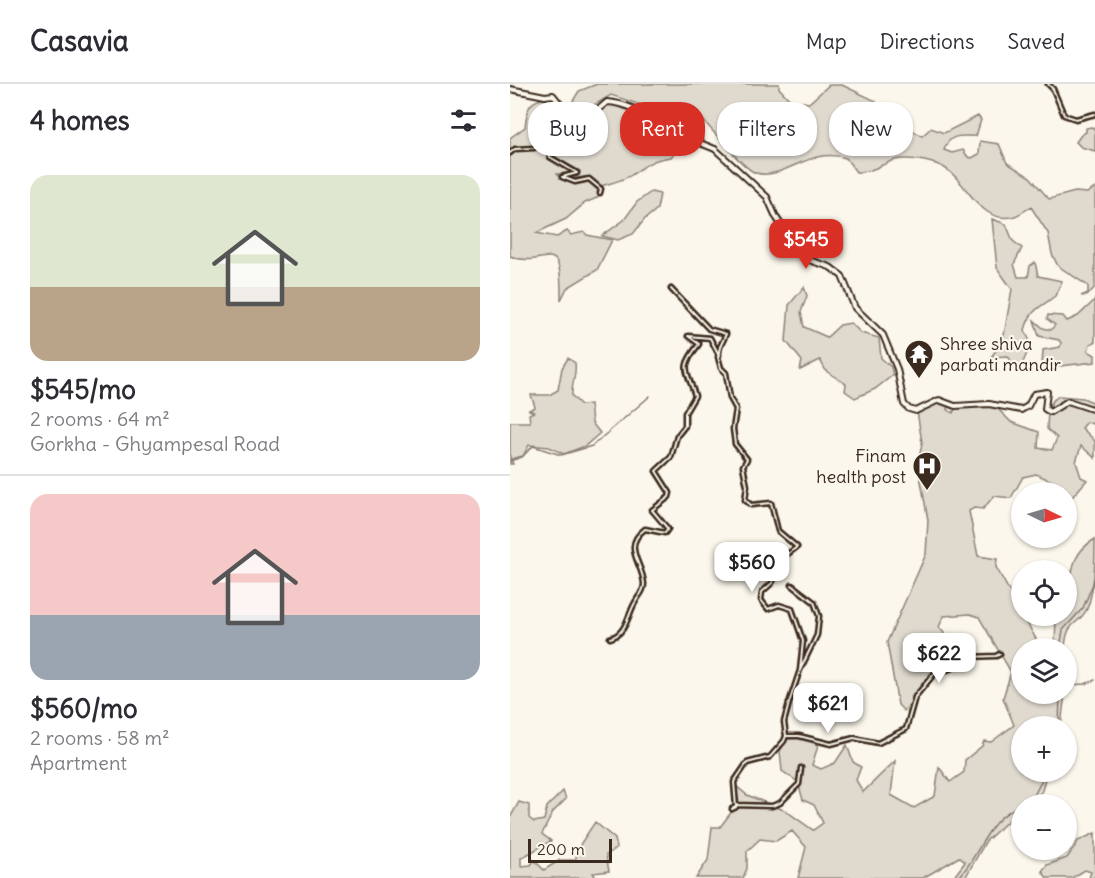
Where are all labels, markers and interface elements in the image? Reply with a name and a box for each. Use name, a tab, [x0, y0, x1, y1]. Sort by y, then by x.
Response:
text: Casavia	[30, 23, 129, 59]
text: Map	[806, 28, 847, 55]
text: Directions	[880, 28, 974, 55]
text: Saved	[1007, 28, 1065, 55]
chip: Buy	[528, 102, 608, 156]
chip: Rent	[620, 102, 705, 156]
chip: Filters	[717, 102, 817, 156]
chip: New	[829, 102, 913, 156]
text: 4 homes	[30, 104, 129, 137]
icon: filters	[447, 104, 480, 137]
icon: home	[201, 214, 309, 322]
pin: $545	[770, 219, 842, 270]
text: $545	[783, 226, 829, 251]
place label: Shree shiva parbati mandir	[940, 332, 1062, 376]
temple icon: Shree shiva parbati mandir	[903, 338, 935, 380]
text: $545/mo	[30, 373, 136, 406]
text: 2 rooms · 64 m²	[30, 406, 170, 431]
text: Gorkha - Ghyampesal Road	[30, 431, 280, 456]
place label: Finam health post	[816, 444, 906, 488]
hospital icon: Finam health post	[911, 450, 943, 492]
north arrow	[1011, 482, 1077, 548]
map controls	[1011, 482, 1077, 860]
icon: home	[201, 533, 309, 641]
pin: $560	[716, 542, 788, 593]
text: $560	[728, 549, 776, 574]
button: locate	[1011, 560, 1077, 626]
pin: $622	[903, 633, 975, 684]
button: layers	[1011, 638, 1077, 704]
text: $622	[917, 640, 961, 665]
pin: $621	[792, 683, 864, 734]
text: $621	[807, 690, 849, 715]
text: $560/mo	[30, 692, 138, 725]
button: +	[1011, 716, 1077, 782]
text: 2 rooms · 58 m²	[30, 725, 170, 750]
text: Apartment	[30, 750, 127, 775]
button: −	[1011, 794, 1077, 860]
scale bar	[528, 836, 612, 864]
text: 200 m	[537, 839, 585, 859]

